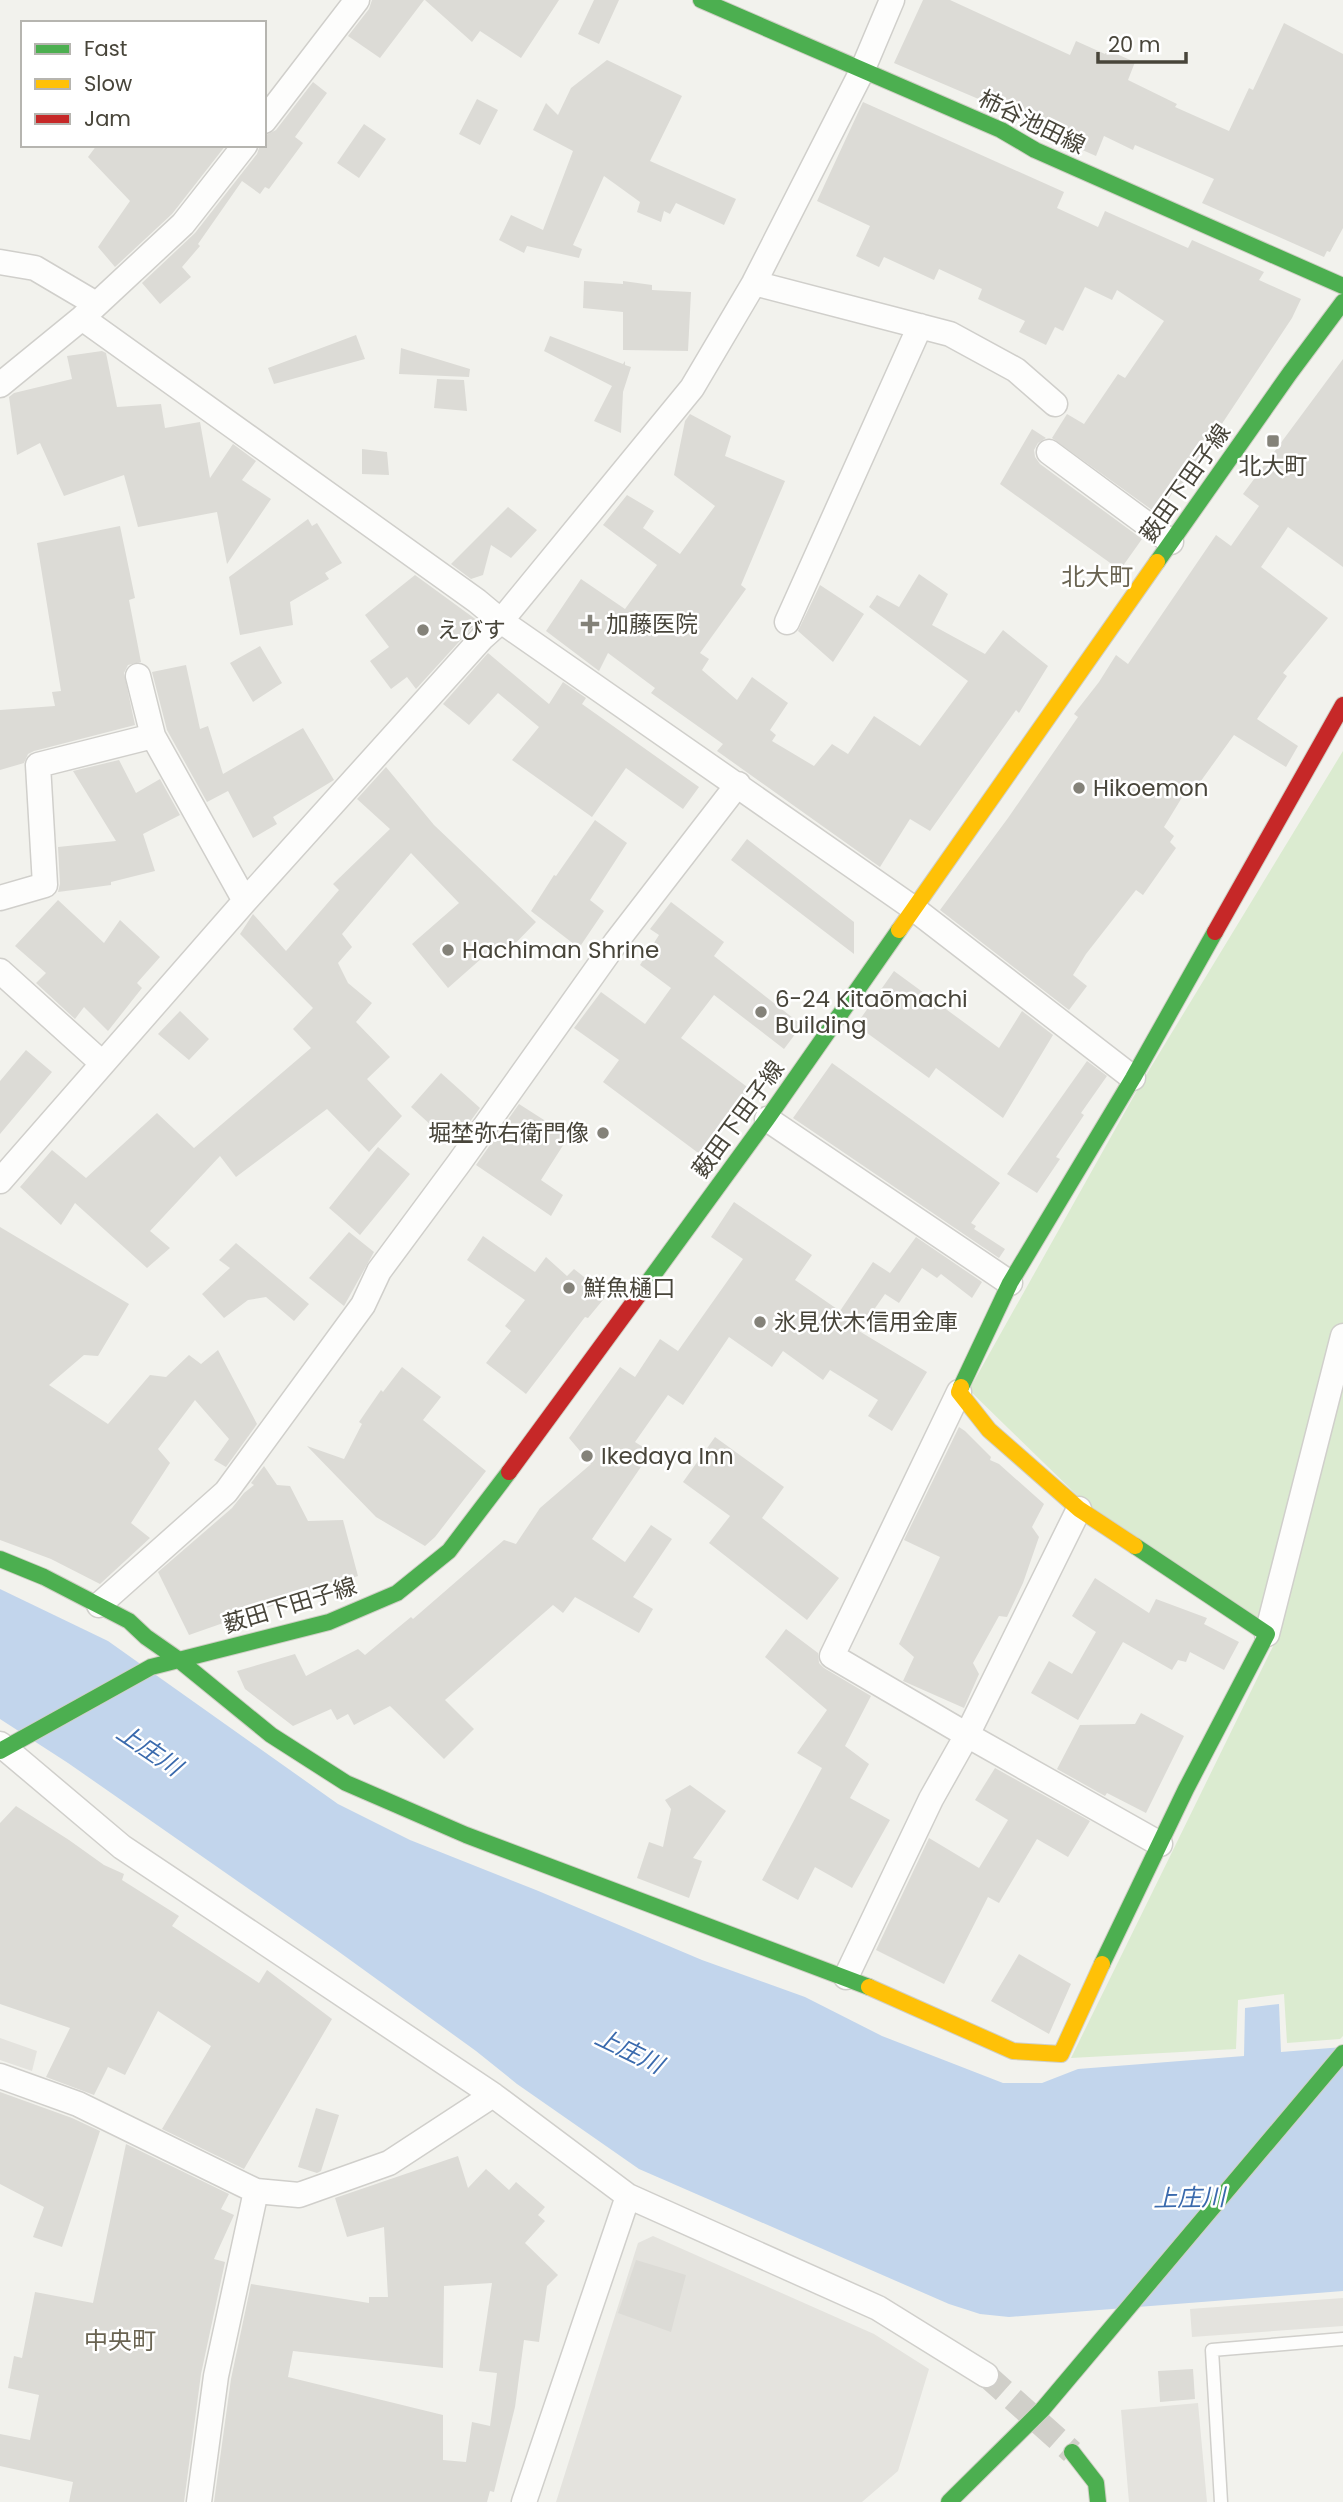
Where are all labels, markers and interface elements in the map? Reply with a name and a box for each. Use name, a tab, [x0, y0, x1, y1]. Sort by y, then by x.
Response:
legend	[21, 21, 266, 147]
scale bar	[1098, 21, 1186, 65]
text: 20 m	[1108, 30, 1161, 59]
text: Fast	[84, 34, 127, 63]
text: Slow	[84, 69, 132, 98]
street label: 柿谷池田線	[973, 82, 1091, 162]
text: Jam	[84, 104, 131, 133]
street label: 薮田下田子線	[1132, 417, 1238, 549]
marker: 北大町	[1265, 433, 1281, 449]
place label: 北大町	[1239, 450, 1308, 482]
district label: 北大町	[1061, 560, 1133, 593]
place label: 加藤医院	[606, 608, 698, 640]
place label: えびす	[437, 614, 506, 646]
marker: 加藤医院	[580, 614, 600, 634]
marker: えびす	[415, 622, 431, 638]
place label: Hikoemon	[1093, 772, 1209, 804]
marker: Hikoemon	[1071, 780, 1087, 796]
place label: Hachiman Shrine	[462, 934, 659, 966]
marker: Hachiman Shrine	[440, 942, 456, 958]
place label: 6-24 Kitaōmachi Building	[775, 983, 968, 1041]
marker: 6-24 Kitaōmachi Building	[753, 1004, 769, 1020]
street label: 薮田下田子線	[684, 1054, 792, 1184]
place label: 堀埜弥右衛門像	[428, 1117, 589, 1149]
marker: 堀埜弥右衛門像	[595, 1125, 611, 1141]
place label: 鮮魚樋口	[583, 1272, 675, 1304]
marker: 鮮魚樋口	[561, 1280, 577, 1296]
place label: 氷見伏木信用金庫	[774, 1306, 958, 1338]
marker: 氷見伏木信用金庫	[752, 1314, 768, 1330]
place label: Ikedaya Inn	[601, 1440, 734, 1472]
marker: Ikedaya Inn	[579, 1448, 595, 1464]
street label: 薮田下田子線	[219, 1570, 361, 1640]
water label: 上庄川	[110, 1716, 191, 1785]
water label: 上庄川	[590, 2020, 672, 2082]
water label: 上庄川	[1153, 2180, 1228, 2215]
district label: 中央町	[84, 2324, 156, 2357]

